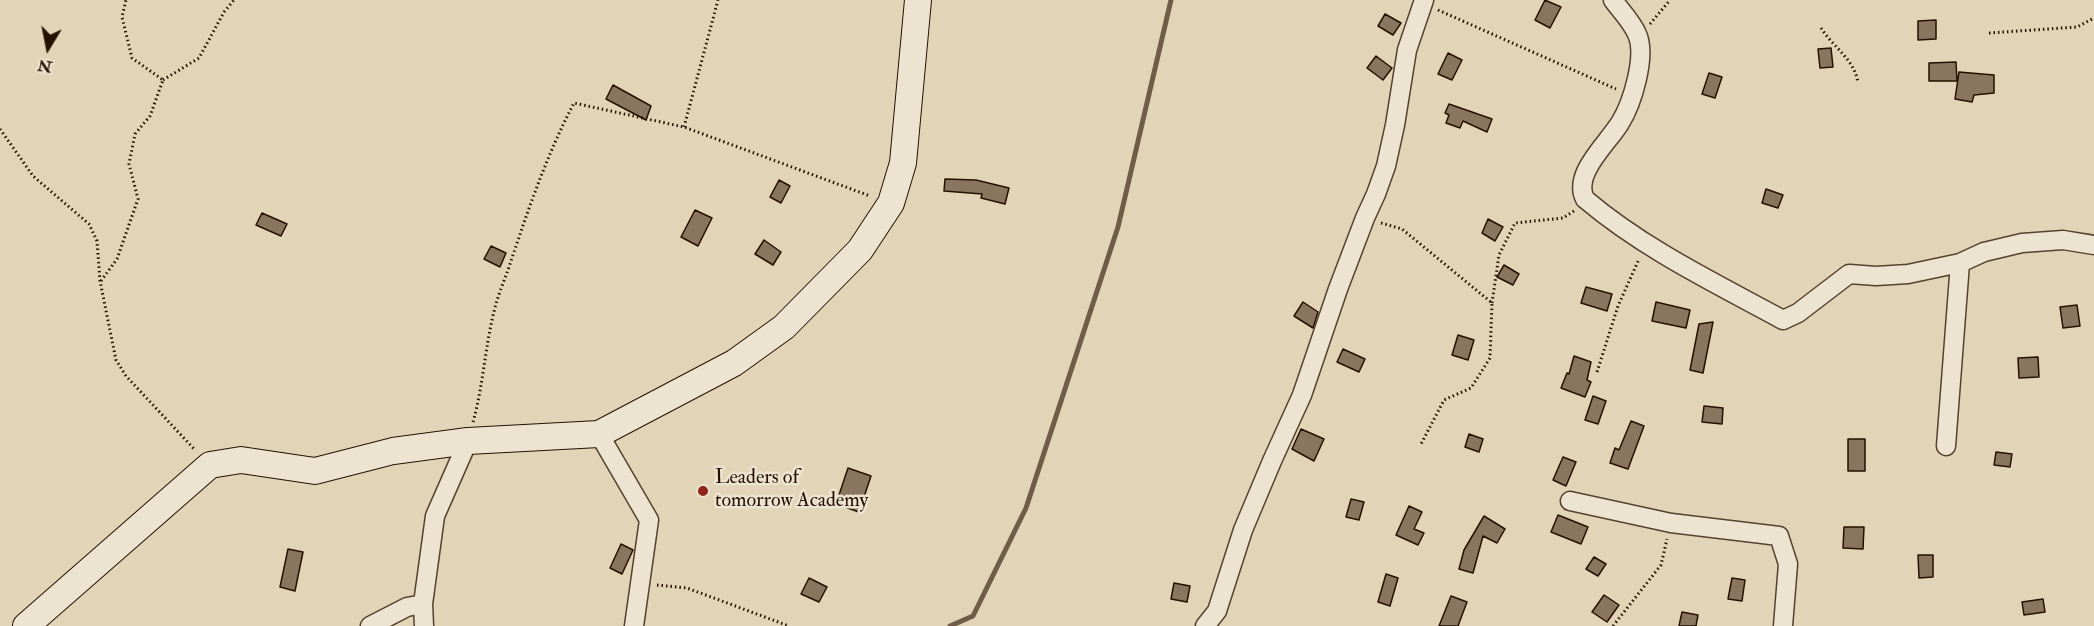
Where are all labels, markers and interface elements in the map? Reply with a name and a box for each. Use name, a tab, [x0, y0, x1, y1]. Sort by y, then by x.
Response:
north arrow	[18, 18, 78, 78]
text: N	[36, 55, 54, 77]
place label: Leaders of tomorrow Academy	[715, 467, 868, 514]
marker: Leaders of tomorrow Academy	[696, 484, 710, 498]

